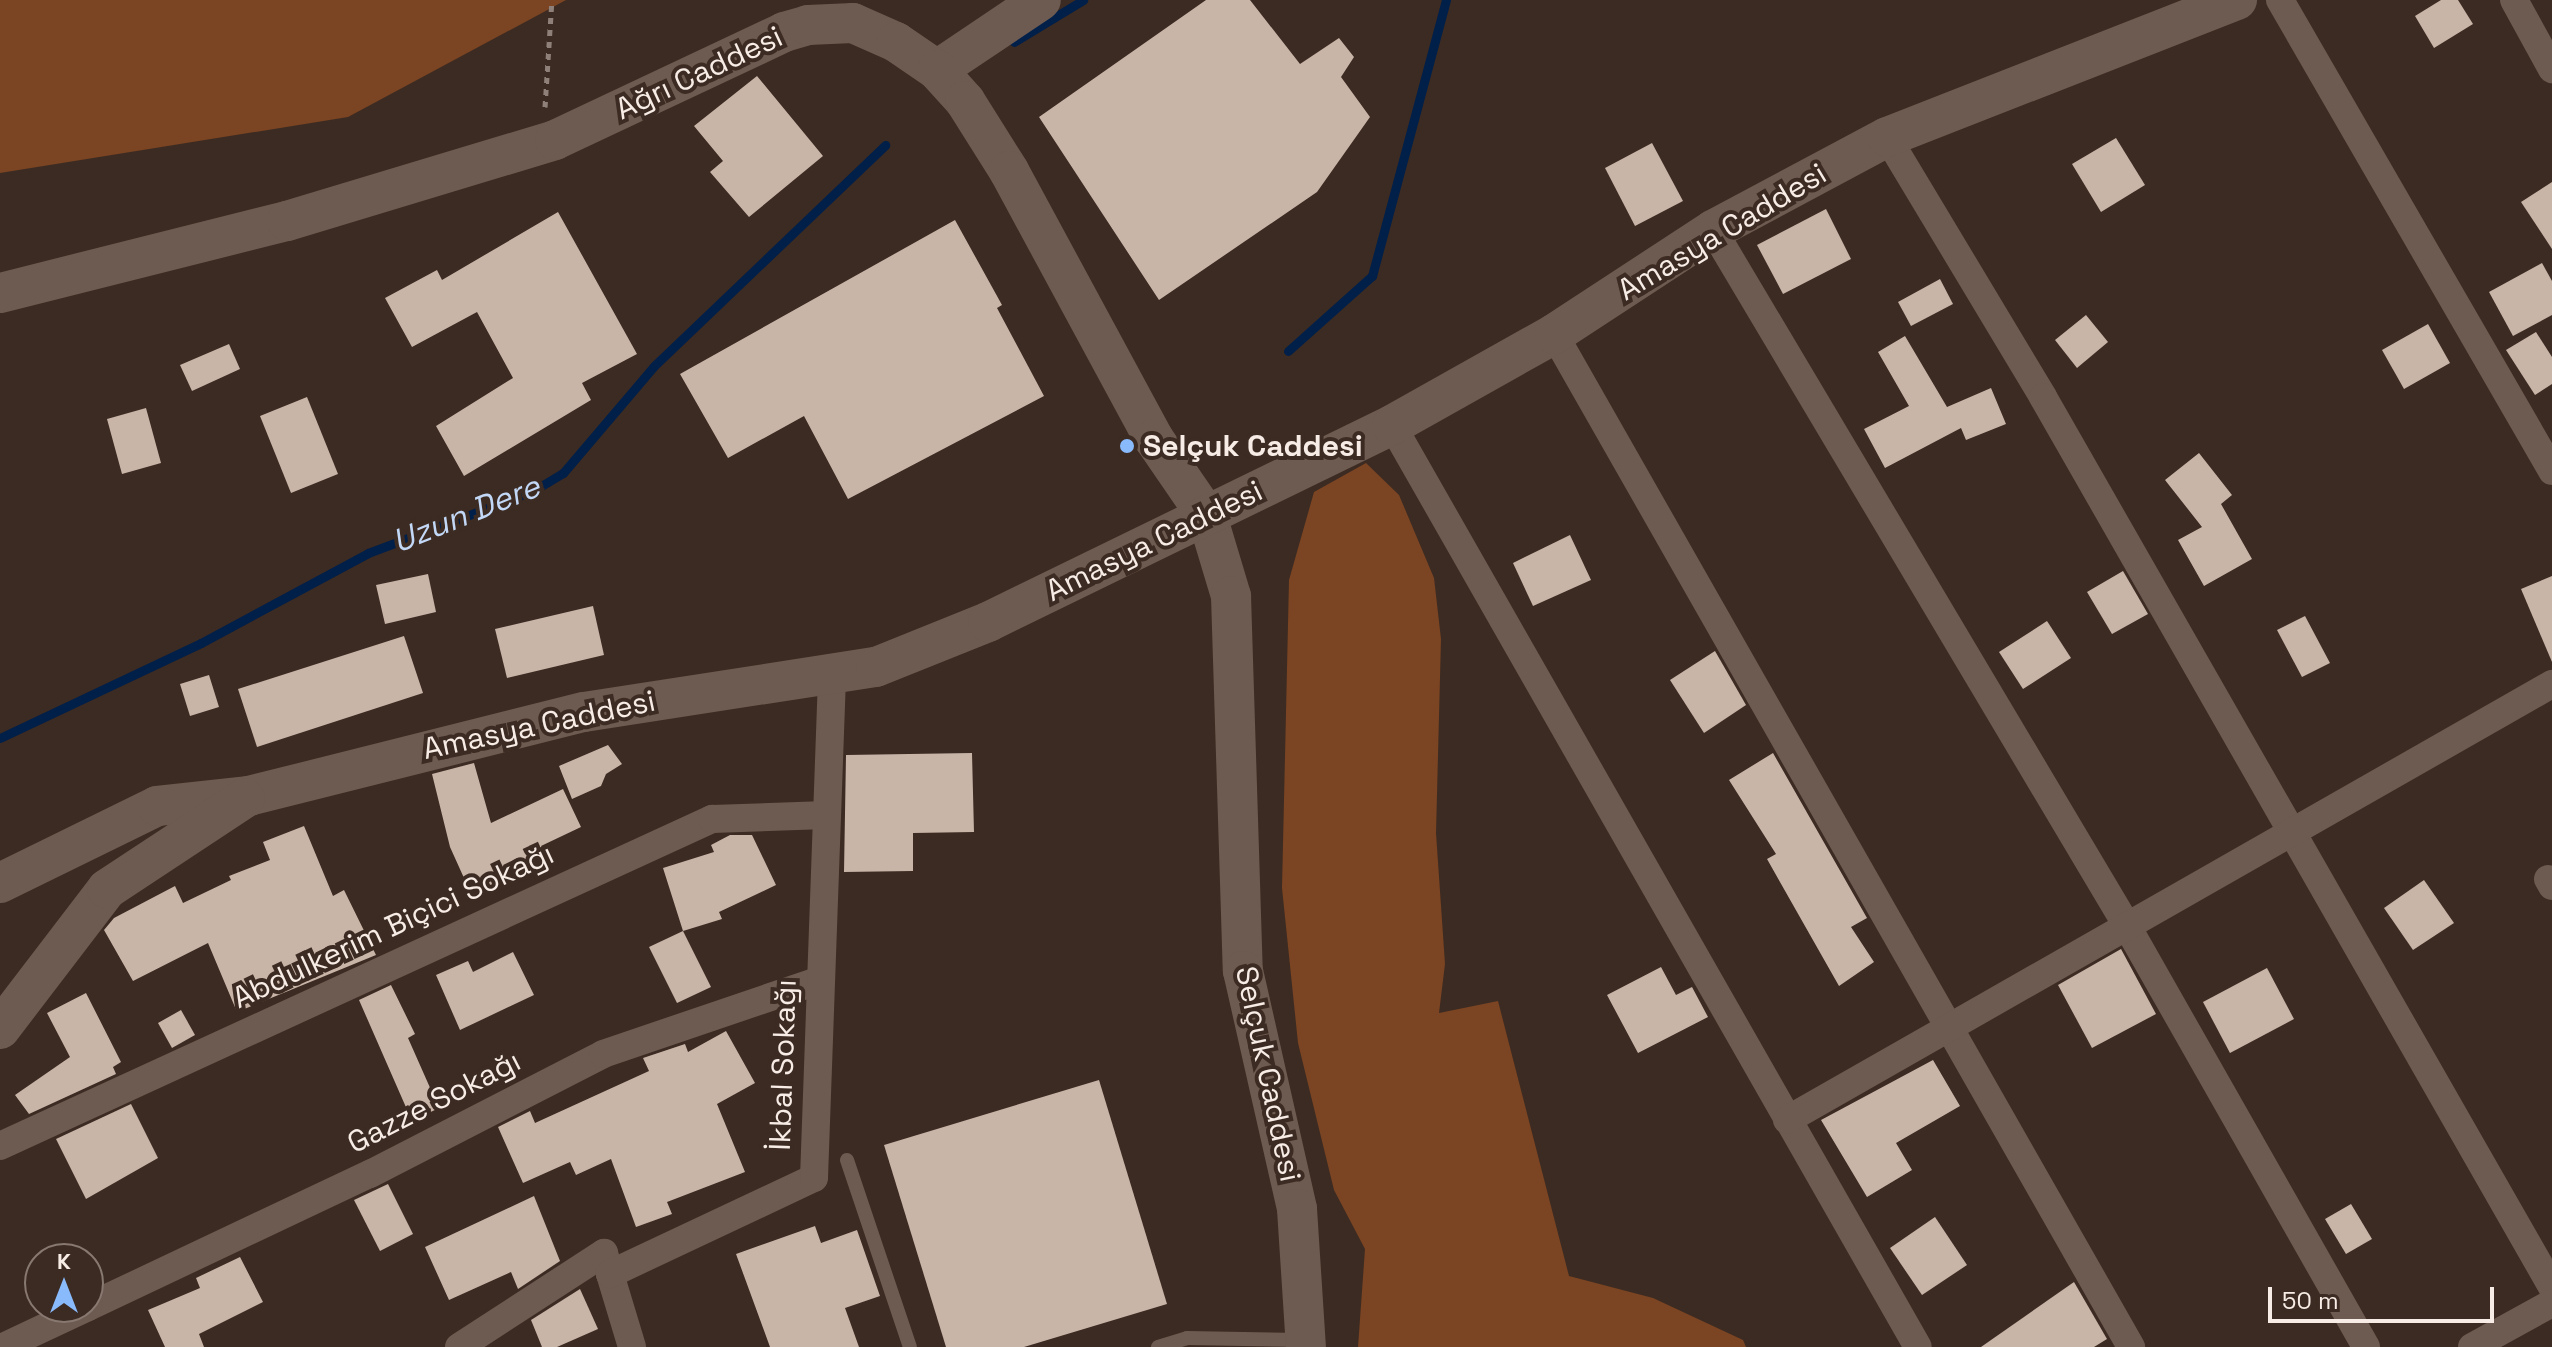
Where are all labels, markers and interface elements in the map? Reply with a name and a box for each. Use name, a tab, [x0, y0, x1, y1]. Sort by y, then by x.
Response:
street label: Ağrı Caddesi	[610, 19, 788, 127]
street label: Amasya Caddesi	[1611, 156, 1833, 308]
place label: Selçuk Caddesi	[1143, 428, 1363, 464]
marker: Selçuk Caddesi	[1118, 437, 1136, 455]
water label: Uzun Dere	[386, 467, 546, 561]
street label: Amasya Caddesi	[1040, 473, 1268, 609]
street label: Amasya Caddesi	[420, 683, 658, 767]
street label: Abdulkerim Biçici Sokağı	[227, 836, 559, 1016]
street label: Selçuk Caddesi	[1228, 963, 1308, 1185]
street label: İkbal Sokağı	[762, 979, 804, 1151]
street label: Gazze Sokağı	[341, 1043, 527, 1161]
north arrow	[24, 1243, 104, 1323]
text: K	[57, 1247, 71, 1275]
scale bar	[2272, 1271, 2498, 1321]
text: 50 m	[2282, 1285, 2339, 1316]

